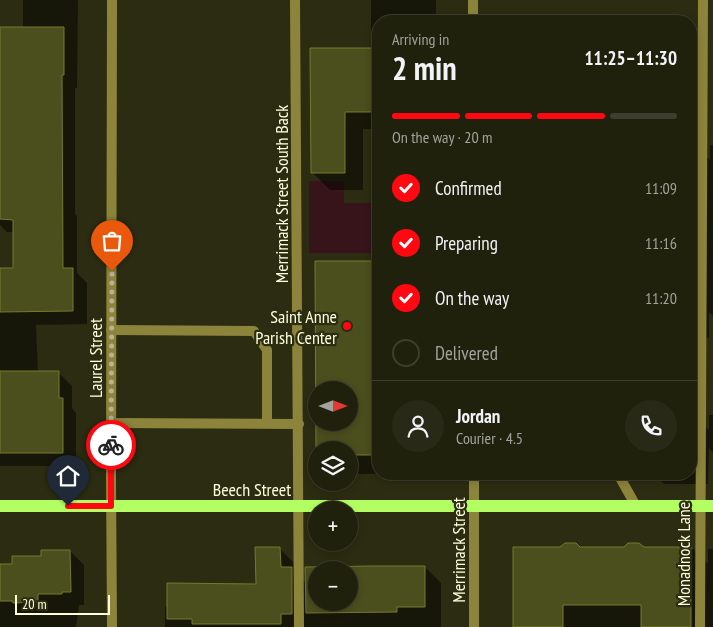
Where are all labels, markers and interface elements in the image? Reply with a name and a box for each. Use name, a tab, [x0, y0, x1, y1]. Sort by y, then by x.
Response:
text: Arriving in	[392, 29, 449, 49]
text: 11:25–11:30	[584, 46, 677, 70]
text: 2 min	[392, 47, 457, 89]
street label: Merrimack Street South Back	[270, 105, 293, 283]
text: On the way · 20 m	[392, 127, 492, 147]
icon: check	[392, 174, 420, 202]
text: Confirmed	[435, 176, 502, 200]
text: 11:09	[645, 178, 677, 198]
pin	[91, 220, 133, 271]
icon: bag	[98, 227, 126, 255]
icon: check	[392, 229, 420, 257]
text: Preparing	[435, 231, 498, 255]
text: 11:16	[645, 233, 677, 253]
icon: check	[392, 284, 420, 312]
text: On the way	[435, 286, 509, 310]
text: 11:20	[645, 288, 677, 308]
place label: Saint Anne Parish Center	[255, 305, 337, 349]
street label: Laurel Street	[84, 318, 107, 398]
marker: Saint Anne Parish Center	[341, 320, 353, 332]
text: Delivered	[435, 341, 498, 365]
north arrow	[308, 381, 358, 431]
map controls	[308, 381, 358, 611]
button: person	[392, 400, 444, 452]
button: phone	[625, 400, 677, 452]
text: Jordan	[456, 404, 500, 428]
courier	[86, 420, 136, 470]
text: Courier · 4.5	[456, 428, 523, 448]
icon: bike	[97, 431, 125, 459]
button: layers	[308, 441, 358, 491]
pin	[47, 455, 89, 506]
icon: home	[54, 462, 82, 490]
street label: Beech Street	[213, 478, 291, 501]
street label: Merrimack Street	[447, 497, 470, 603]
button: +	[308, 501, 358, 551]
street label: Monadnock Lane	[672, 502, 695, 606]
button: −	[308, 561, 358, 611]
scale bar	[15, 592, 110, 615]
text: 20 m	[22, 595, 47, 613]

